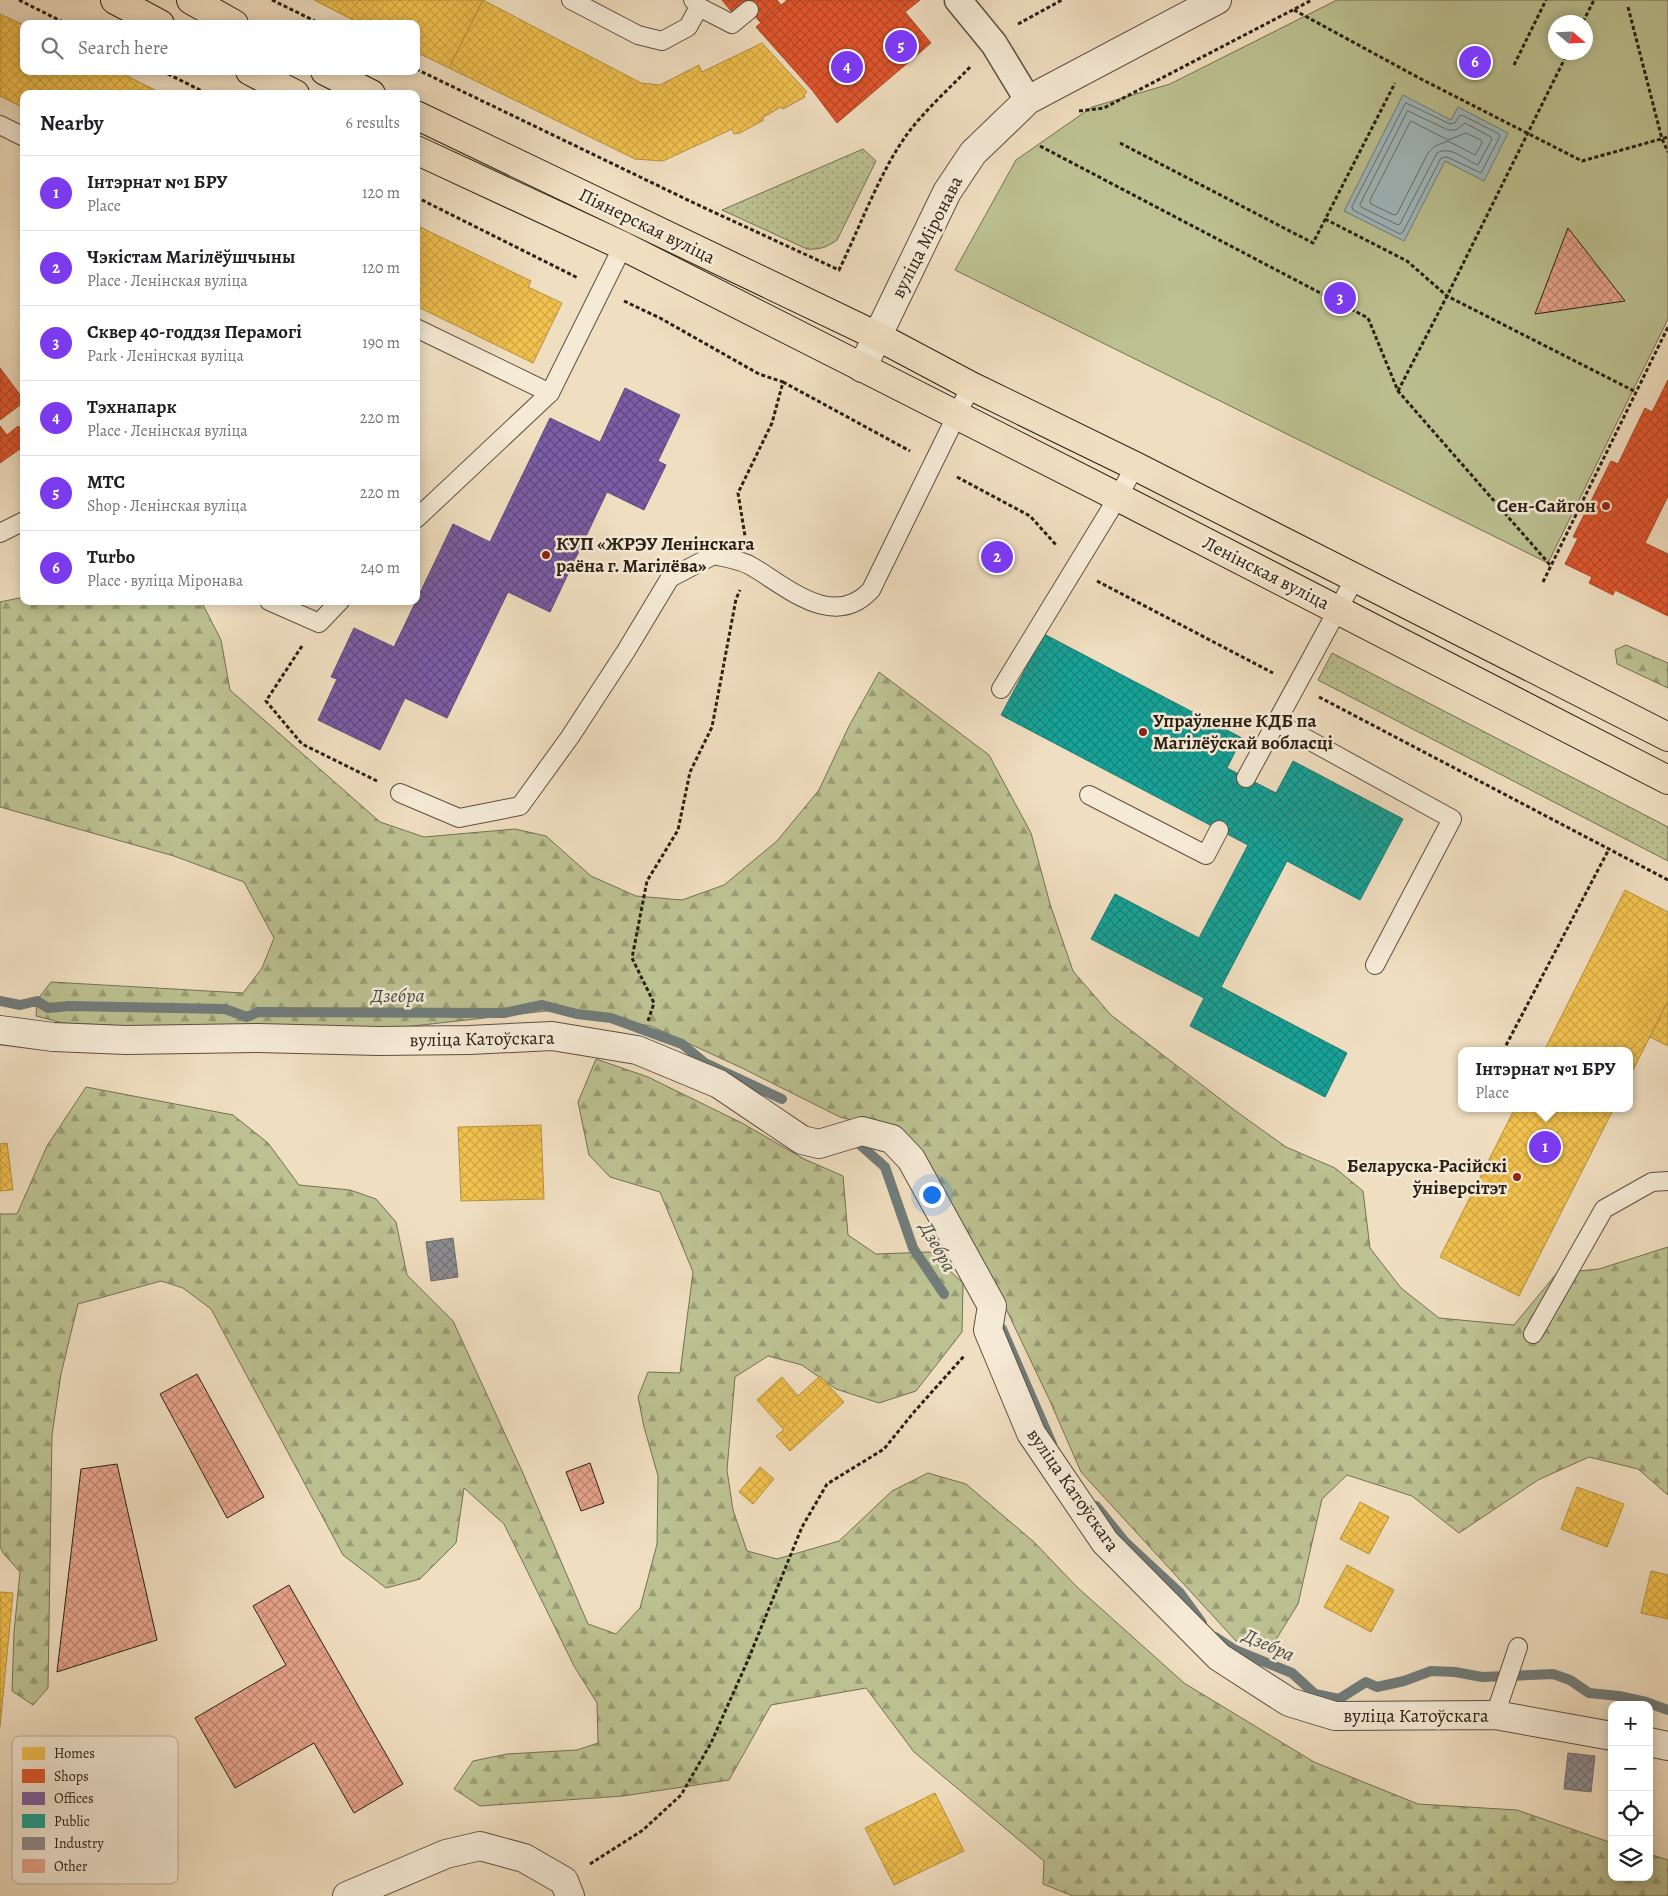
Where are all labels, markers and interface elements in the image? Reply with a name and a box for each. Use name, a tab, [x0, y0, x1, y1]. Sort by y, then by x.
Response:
north arrow	[1548, 15, 1593, 60]
search box	[20, 20, 420, 75]
pin: 5	[885, 27, 917, 65]
icon: search	[38, 34, 66, 62]
text: Search here	[78, 35, 168, 61]
pin: 6	[1459, 43, 1491, 81]
pin: 4	[831, 48, 863, 86]
text: Nearby	[40, 109, 103, 137]
text: 6 results	[346, 112, 400, 134]
text: Інтэрнат №1 БРУ	[87, 169, 228, 195]
street label: вуліца Міронава	[885, 171, 969, 303]
text: 1	[53, 182, 59, 204]
text: 120 m	[362, 182, 400, 204]
street label: Піянерская вуліца	[574, 182, 720, 270]
text: Place	[87, 195, 121, 217]
text: Чэкістам Магілёўшчыны	[87, 244, 295, 270]
text: 2	[52, 257, 60, 279]
text: 120 m	[362, 257, 400, 279]
text: Place · Ленінская вуліца	[87, 270, 248, 292]
pin: 3	[1324, 279, 1356, 317]
text: Сквер 40-годдзя Перамогі	[87, 319, 302, 345]
text: 3	[53, 332, 59, 354]
text: 190 m	[362, 332, 400, 354]
text: Park · Ленінская вуліца	[87, 345, 244, 367]
text: Тэхнапарк	[87, 394, 177, 420]
text: 4	[52, 407, 60, 429]
text: 220 m	[360, 407, 400, 429]
text: Place · Ленінская вуліца	[87, 420, 248, 442]
text: МТС	[87, 469, 125, 495]
text: 5	[53, 482, 59, 504]
text: 220 m	[360, 482, 400, 504]
place label: Сен-Сайгон	[1497, 493, 1596, 519]
text: Shop · Ленінская вуліца	[87, 495, 247, 517]
marker: Сен-Сайгон	[1600, 500, 1612, 512]
street label: Ленінская вуліца	[1198, 530, 1334, 616]
place label: КУП «ЖРЭУ Ленінскага раёна г. Магілёва»	[556, 531, 755, 579]
pin: 2	[981, 538, 1013, 576]
text: Turbo	[87, 544, 135, 570]
marker: КУП «ЖРЭУ Ленінскага раёна г. Магілёва»	[540, 549, 552, 561]
text: 6	[52, 557, 60, 579]
text: 240 m	[360, 557, 400, 579]
text: Place · вуліца Міронава	[87, 570, 243, 592]
place label: Упраўленне КДБ па Магілёўскай вобласці	[1153, 708, 1333, 756]
marker: Упраўленне КДБ па Магілёўскай вобласці	[1137, 726, 1149, 738]
water label: Дзебра	[369, 982, 425, 1009]
street label: вуліца Катоўскага	[409, 1025, 555, 1053]
popup	[1458, 1047, 1633, 1112]
text: Інтэрнат №1 БРУ	[1475, 1056, 1616, 1082]
text: Place	[1475, 1082, 1509, 1104]
pin: 1	[1529, 1128, 1561, 1166]
place label: Беларуска-Расійскі ўніверсітэт	[1347, 1153, 1507, 1201]
marker: Беларуска-Расійскі ўніверсітэт	[1511, 1171, 1523, 1183]
your location	[919, 1182, 945, 1208]
water label: Дзебра	[912, 1215, 963, 1277]
street label: вуліца Катоўскага	[1021, 1423, 1125, 1557]
water label: Дзебра	[1237, 1621, 1299, 1668]
map controls	[1608, 1701, 1653, 1881]
button: +	[1608, 1701, 1653, 1746]
street label: вуліца Катоўскага	[1343, 1703, 1489, 1729]
legend	[12, 1736, 178, 1884]
text: Homes	[54, 1744, 95, 1763]
button: −	[1608, 1746, 1653, 1791]
text: Shops	[54, 1767, 89, 1786]
text: Offices	[54, 1789, 94, 1808]
button: locate	[1608, 1791, 1653, 1836]
text: Public	[54, 1812, 90, 1831]
text: Industry	[54, 1834, 104, 1853]
button: layers	[1608, 1836, 1653, 1881]
text: Other	[54, 1857, 88, 1876]

